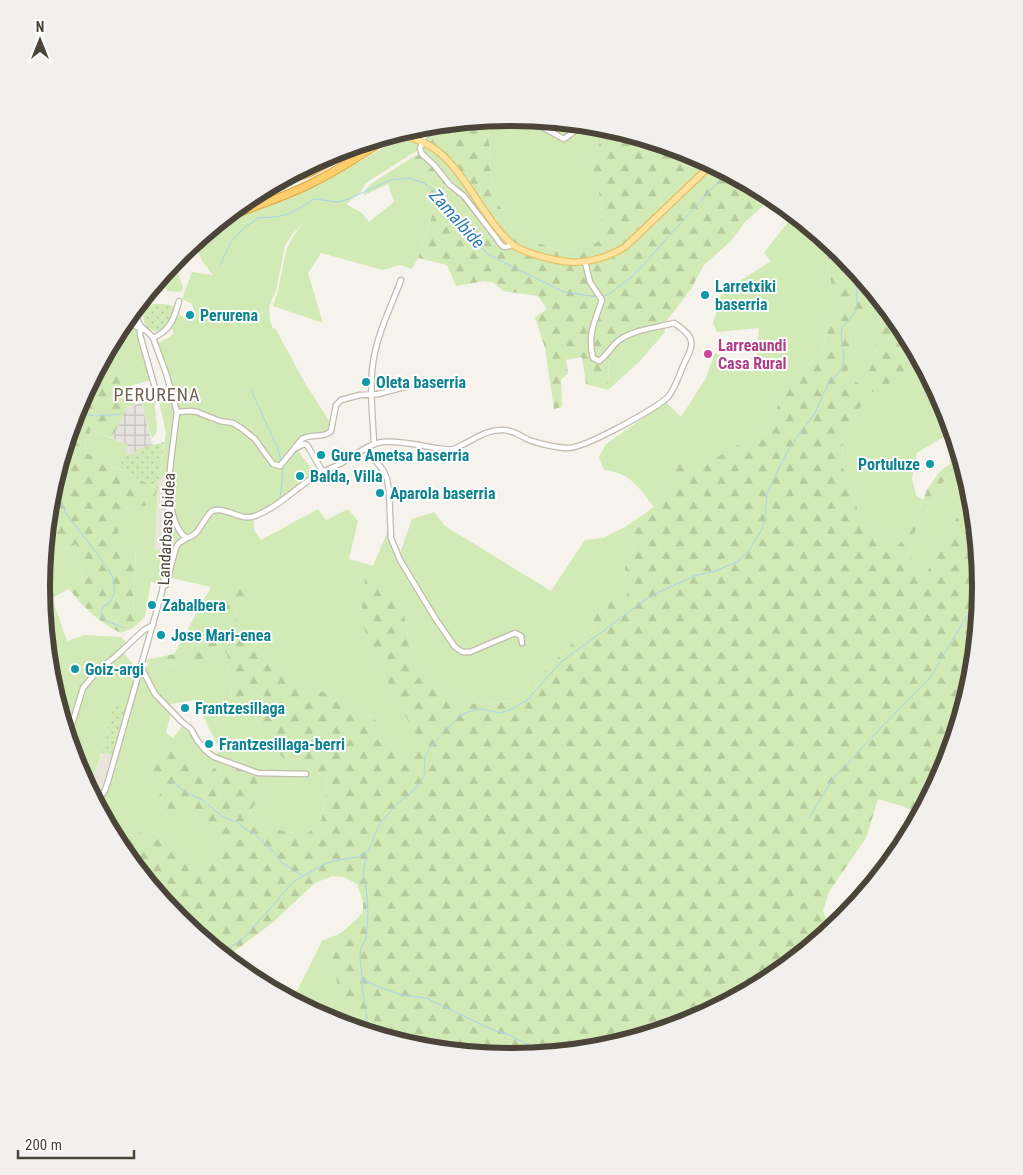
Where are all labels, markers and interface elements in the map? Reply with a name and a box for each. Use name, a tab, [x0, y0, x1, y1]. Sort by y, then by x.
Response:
north arrow	[15, 15, 65, 65]
text: N	[36, 19, 44, 35]
water label: Zamalbide	[425, 184, 489, 253]
place label: Larretxiki baserria	[715, 277, 776, 314]
marker: Larretxiki baserria	[699, 289, 711, 301]
place label: Perurena	[200, 306, 258, 325]
marker: Perurena	[184, 309, 196, 321]
place label: Larreaundi Casa Rural	[718, 336, 787, 373]
marker: Larreaundi Casa Rural	[702, 348, 714, 360]
place label: Oleta baserria	[376, 373, 466, 392]
marker: Oleta baserria	[360, 376, 372, 388]
district label: PERURENA	[114, 384, 200, 405]
place label: Gure Ametsa baserria	[331, 446, 470, 465]
marker: Gure Ametsa baserria	[315, 449, 327, 461]
place label: Portuluze	[858, 455, 920, 474]
marker: Portuluze	[924, 458, 936, 470]
place label: Balda, Villa	[310, 467, 383, 486]
marker: Balda, Villa	[294, 470, 306, 482]
street label: Landarbaso bidea	[154, 472, 179, 586]
place label: Aparola baserria	[390, 484, 496, 503]
marker: Aparola baserria	[374, 487, 386, 499]
place label: Zabalbera	[162, 596, 226, 615]
marker: Zabalbera	[146, 599, 158, 611]
place label: Jose Mari-enea	[171, 626, 271, 645]
marker: Jose Mari-enea	[155, 629, 167, 641]
place label: Goiz-argi	[85, 660, 144, 679]
marker: Goiz-argi	[69, 663, 81, 675]
place label: Frantzesillaga	[195, 699, 286, 718]
marker: Frantzesillaga	[179, 702, 191, 714]
place label: Frantzesillaga-berri	[219, 735, 345, 754]
marker: Frantzesillaga-berri	[203, 738, 215, 750]
scale bar	[18, 1128, 134, 1160]
text: 200 m	[25, 1136, 62, 1154]

